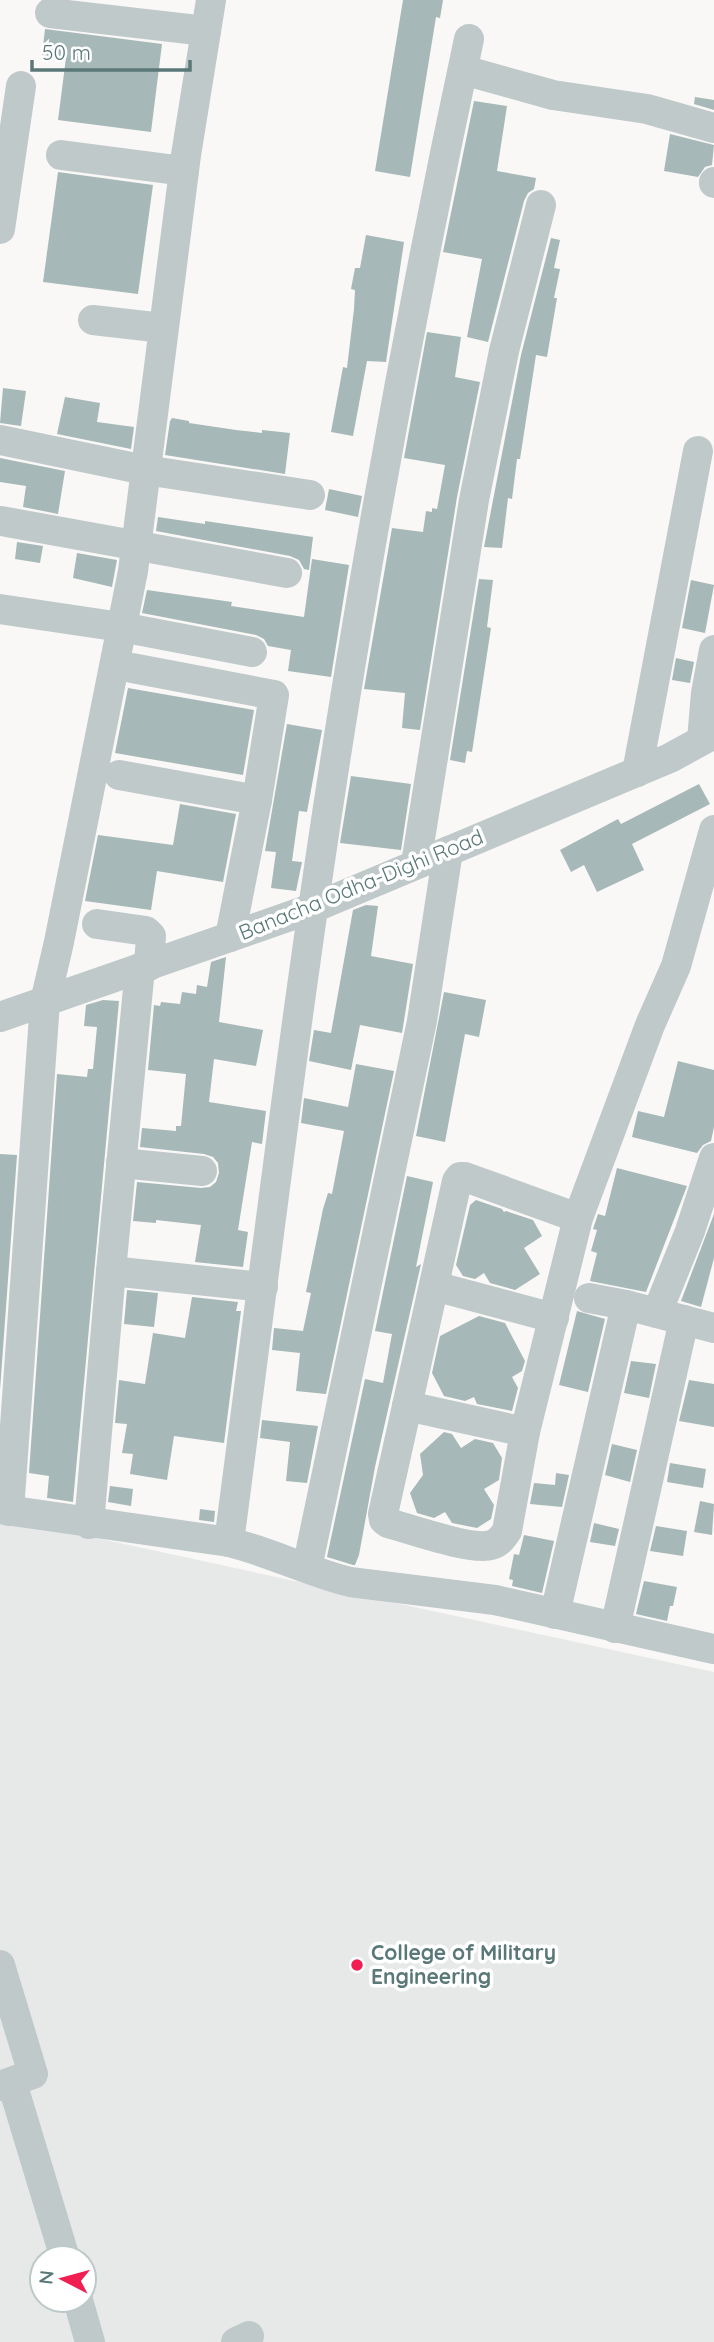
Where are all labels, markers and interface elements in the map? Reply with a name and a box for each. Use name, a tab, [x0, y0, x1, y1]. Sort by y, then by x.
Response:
scale bar	[32, 28, 189, 72]
text: 50 m	[42, 39, 91, 65]
street label: Banacha Odha-Dighi Road	[235, 823, 487, 945]
place label: College of Military Engineering	[371, 1939, 556, 1989]
marker: College of Military Engineering	[349, 1957, 365, 1973]
north arrow	[28, 2244, 98, 2314]
text: N	[33, 2269, 59, 2285]

